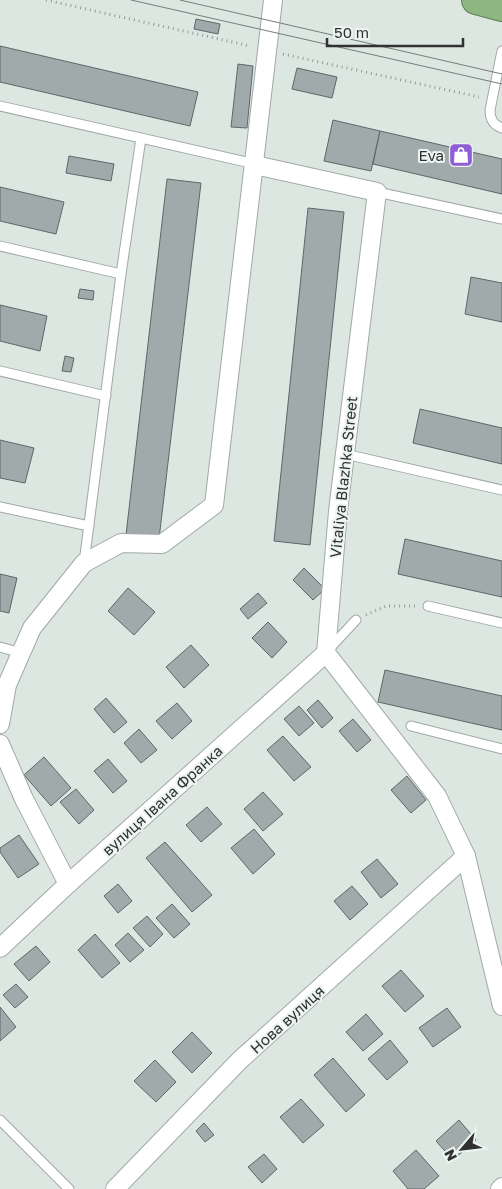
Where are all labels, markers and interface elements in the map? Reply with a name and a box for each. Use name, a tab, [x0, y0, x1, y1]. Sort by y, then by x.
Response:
scale bar	[327, 15, 463, 47]
text: 50 m	[334, 23, 369, 41]
shop icon: Eva	[448, 142, 474, 168]
place label: Eva	[419, 146, 444, 164]
street label: Vitaliya Blazhka Street	[326, 395, 360, 559]
street label: вулиця Івана Франка	[98, 741, 226, 859]
street label: Нова вулиця	[246, 981, 328, 1057]
north arrow	[437, 1124, 487, 1174]
text: N	[440, 1147, 460, 1164]

